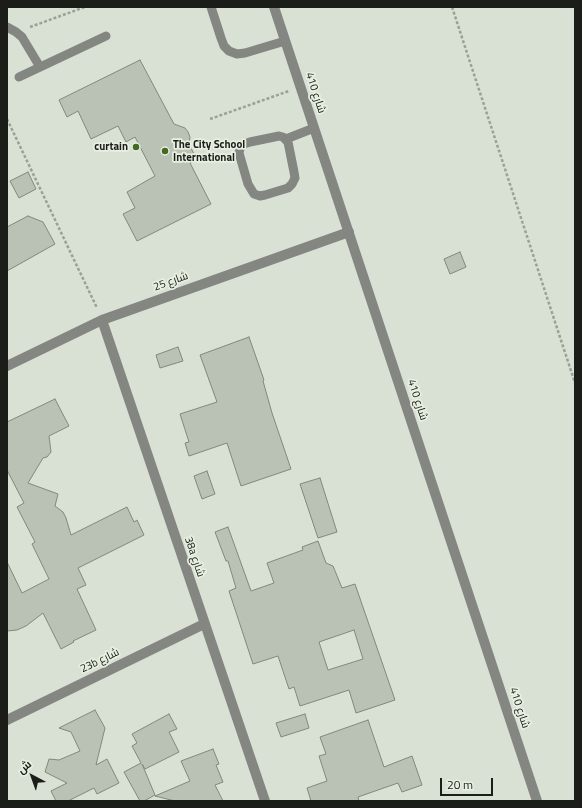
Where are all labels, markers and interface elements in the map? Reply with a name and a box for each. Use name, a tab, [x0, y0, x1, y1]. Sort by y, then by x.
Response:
street label: شارع 410	[302, 71, 328, 115]
place label: The City School International	[173, 138, 245, 164]
place label: curtain	[94, 140, 128, 154]
marker: curtain	[131, 142, 141, 152]
marker: The City School International	[160, 146, 170, 156]
street label: شارع 25	[152, 270, 190, 294]
street label: شارع 410	[404, 378, 430, 422]
street label: 38a شارع	[181, 535, 207, 579]
street label: 23b شارع	[78, 646, 122, 676]
street label: شارع 410	[506, 686, 532, 730]
north arrow	[12, 756, 52, 796]
text: ش	[14, 756, 35, 778]
scale bar	[442, 770, 495, 796]
text: 20 m	[447, 775, 473, 794]

